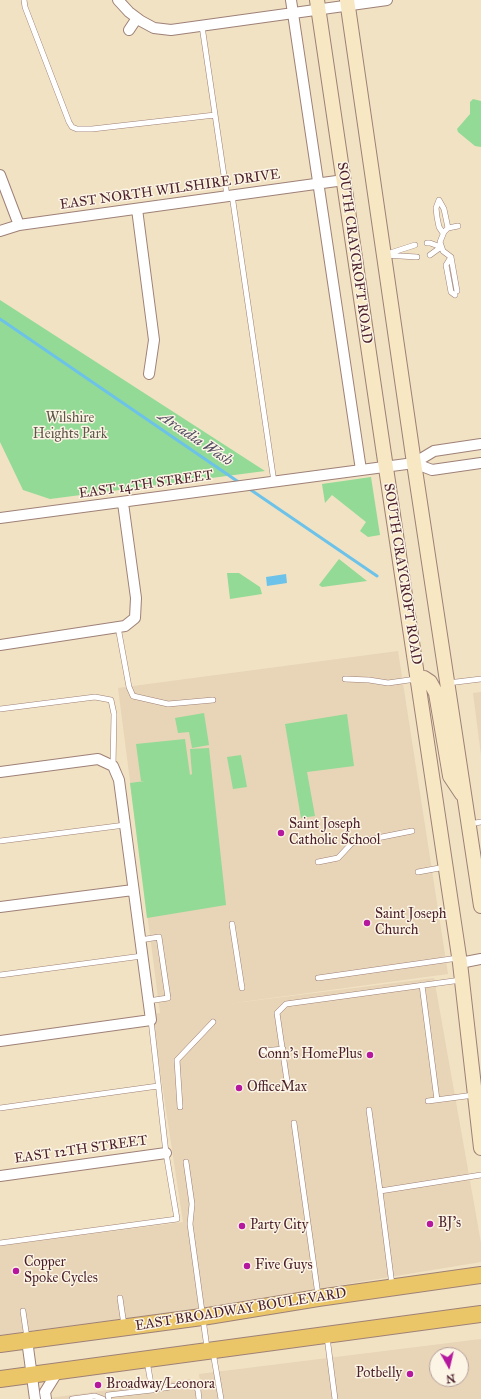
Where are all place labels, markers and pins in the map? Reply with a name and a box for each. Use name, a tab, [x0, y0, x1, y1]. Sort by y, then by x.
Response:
place label: Saint Joseph Catholic School	[289, 817, 380, 850]
marker: Saint Joseph Catholic School	[276, 828, 286, 838]
place label: Saint Joseph Church	[375, 907, 446, 940]
marker: Saint Joseph Church	[362, 918, 372, 928]
place label: Conn’s HomePlus	[258, 1047, 362, 1063]
marker: Conn’s HomePlus	[365, 1050, 375, 1060]
place label: OfficeMax	[247, 1080, 307, 1096]
marker: OfficeMax	[234, 1083, 244, 1093]
place label: BJ's	[438, 1216, 461, 1232]
place label: Party City	[250, 1218, 308, 1234]
marker: BJ's	[425, 1219, 435, 1229]
marker: Party City	[237, 1221, 247, 1231]
place label: Copper Spoke Cycles	[24, 1255, 98, 1288]
place label: Five Guys	[255, 1258, 313, 1274]
marker: Five Guys	[242, 1261, 252, 1271]
marker: Copper Spoke Cycles	[11, 1266, 21, 1276]
place label: Potbelly	[356, 1366, 402, 1382]
marker: Potbelly	[405, 1369, 415, 1379]
place label: Broadway/Leonora	[106, 1377, 215, 1393]
marker: Broadway/Leonora	[93, 1380, 103, 1390]

